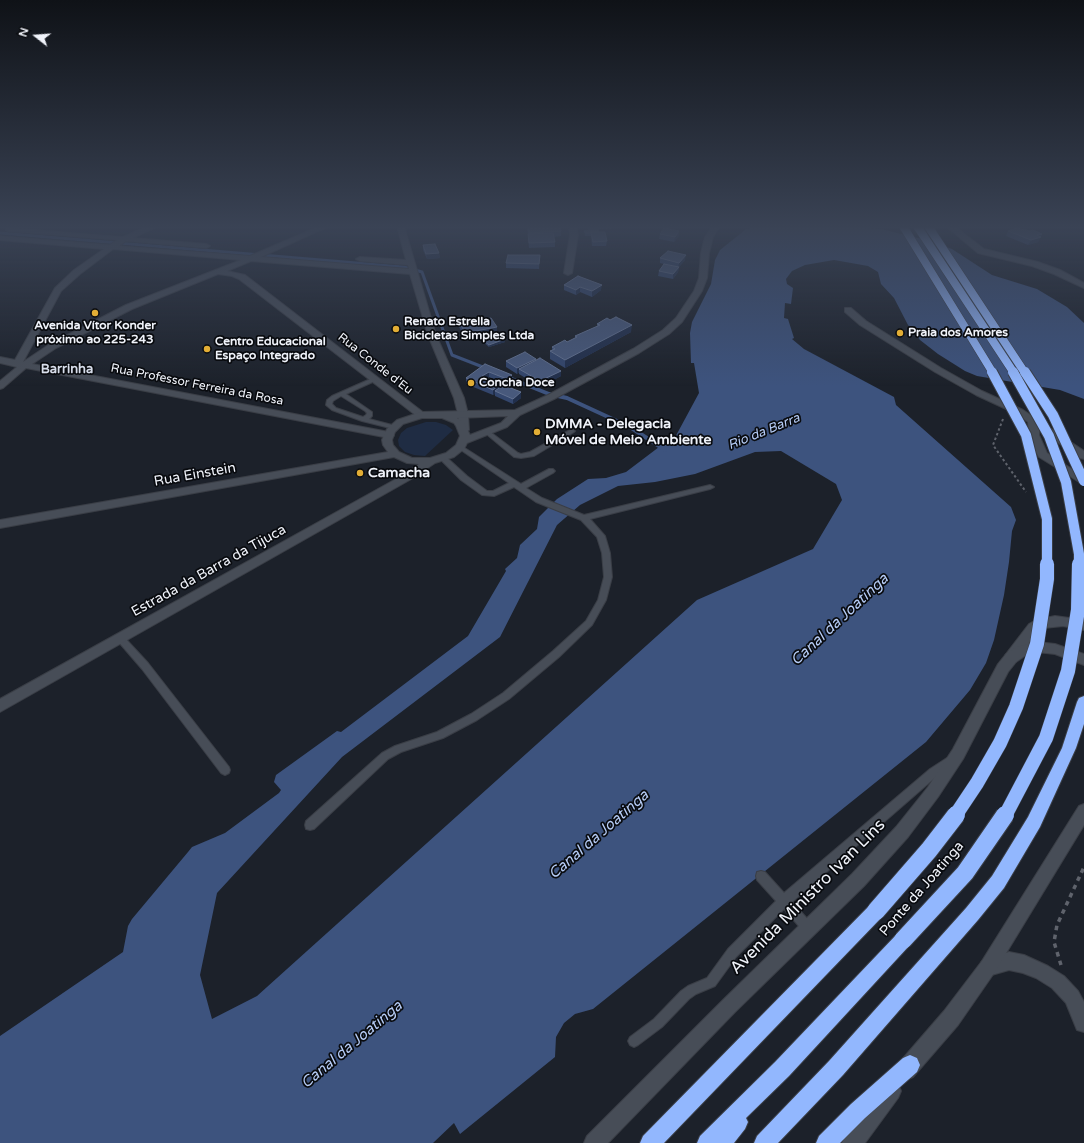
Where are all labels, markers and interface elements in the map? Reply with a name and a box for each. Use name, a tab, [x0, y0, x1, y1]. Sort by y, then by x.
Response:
north arrow	[16, 16, 56, 56]
text: N	[17, 26, 32, 38]
marker: Avenida Vítor Konder próximo ao 225-243	[90, 308, 100, 318]
place label: Renato Estrella Bicicletas Simples Ltda	[404, 315, 534, 343]
place label: Avenida Vítor Konder próximo ao 225-243	[34, 319, 156, 347]
marker: Renato Estrella Bicicletas Simples Ltda	[391, 324, 401, 334]
place label: Praia dos Amores	[908, 326, 1008, 340]
marker: Praia dos Amores	[895, 328, 905, 338]
street label: Rua Conde d'Eu	[335, 330, 415, 398]
place label: Centro Educacional Espaço Integrado	[215, 335, 326, 363]
marker: Centro Educacional Espaço Integrado	[202, 344, 212, 354]
street label: Rua Professor Ferreira da Rosa	[109, 361, 285, 409]
district label: Barrinha	[41, 362, 93, 378]
place label: Concha Doce	[479, 376, 555, 390]
marker: Concha Doce	[466, 378, 476, 388]
water label: Rio da Barra	[726, 410, 802, 454]
place label: DMMA - Delegacia Móvel de Meio Ambiente	[545, 416, 711, 448]
marker: DMMA - Delegacia Móvel de Meio Ambiente	[532, 427, 542, 437]
street label: Rua Einstein	[153, 460, 237, 490]
place label: Camacha	[368, 465, 430, 481]
marker: Camacha	[355, 468, 365, 478]
street label: Estrada da Barra da Tijuca	[129, 521, 289, 621]
water label: Canal da Joatinga	[788, 570, 892, 670]
water label: Canal da Joatinga	[545, 787, 653, 883]
street label: Avenida Ministro Ivan Lins	[726, 815, 890, 979]
street label: Ponte da Joatinga	[876, 838, 968, 940]
water label: Canal da Joatinga	[298, 997, 406, 1093]

